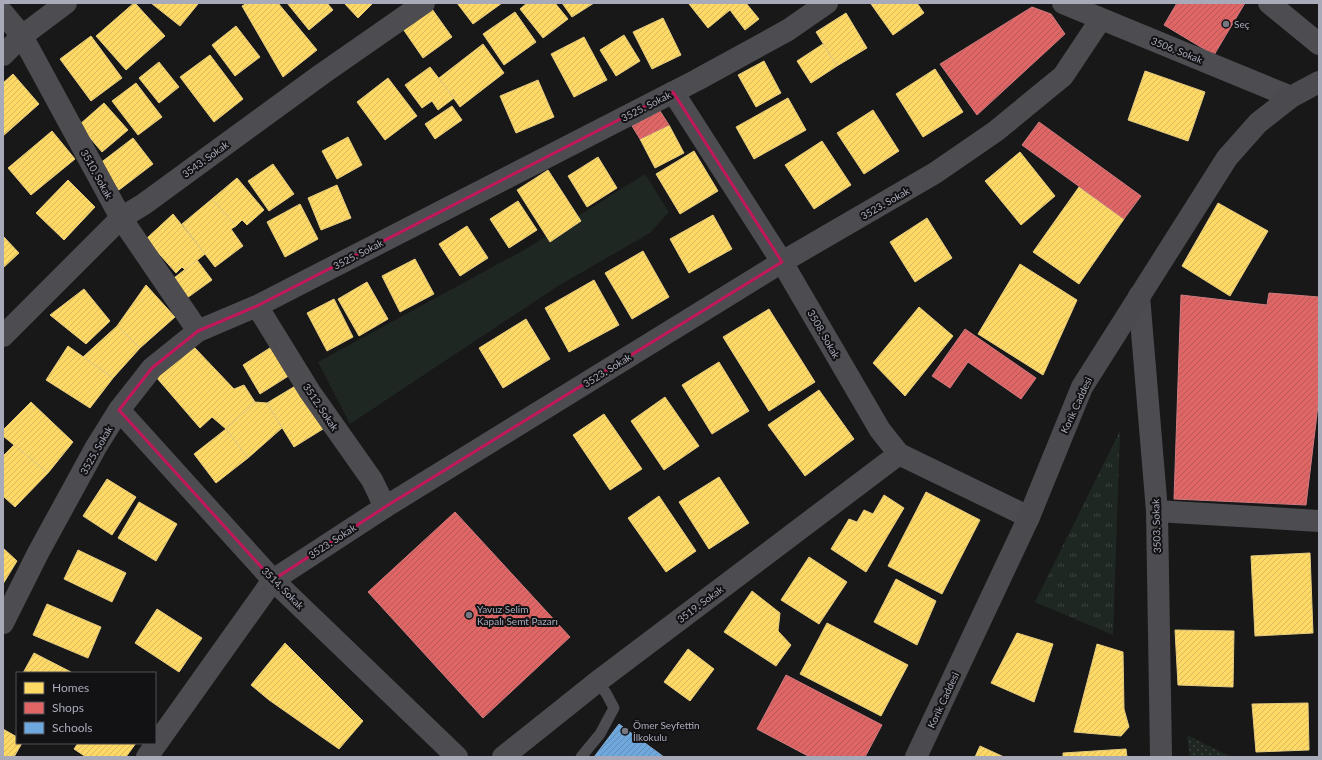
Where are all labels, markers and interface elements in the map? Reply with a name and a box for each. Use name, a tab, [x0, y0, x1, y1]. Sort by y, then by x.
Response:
place label: Seç	[1234, 18, 1250, 30]
marker: Seç	[1221, 19, 1231, 29]
street label: 3506. Sokak	[1150, 34, 1205, 66]
street label: 3525. Sokak	[619, 88, 674, 124]
street label: 3543. Sokak	[179, 138, 231, 180]
street label: 3510. Sokak	[79, 147, 116, 201]
street label: 3523. Sokak	[858, 184, 912, 222]
street label: 3525. Sokak	[331, 236, 386, 272]
street label: 3508. Sokak	[805, 307, 843, 361]
street label: 3523. Sokak	[581, 350, 634, 389]
street label: Korik Caddesi	[1058, 375, 1094, 435]
street label: 3512. Sokak	[301, 381, 342, 434]
street label: 3525. Sokak	[77, 423, 115, 477]
street label: 3503. Sokak	[1149, 498, 1163, 553]
street label: 3523. Sokak	[306, 521, 359, 561]
street label: 3514. Sokak	[260, 565, 307, 612]
street label: 3519. Sokak	[675, 582, 726, 625]
place label: Yavuz Selim Kapalı Semt Pazarı	[477, 603, 558, 627]
marker: Yavuz Selim Kapalı Semt Pazarı	[464, 610, 474, 620]
street label: Korik Caddesi	[925, 670, 961, 730]
legend	[16, 672, 156, 744]
text: Homes	[52, 680, 89, 695]
text: Shops	[52, 700, 84, 715]
place label: Ömer Seyfettin İlkokulu	[633, 719, 700, 743]
text: Schools	[52, 720, 93, 735]
marker: Ömer Seyfettin İlkokulu	[620, 726, 630, 736]

